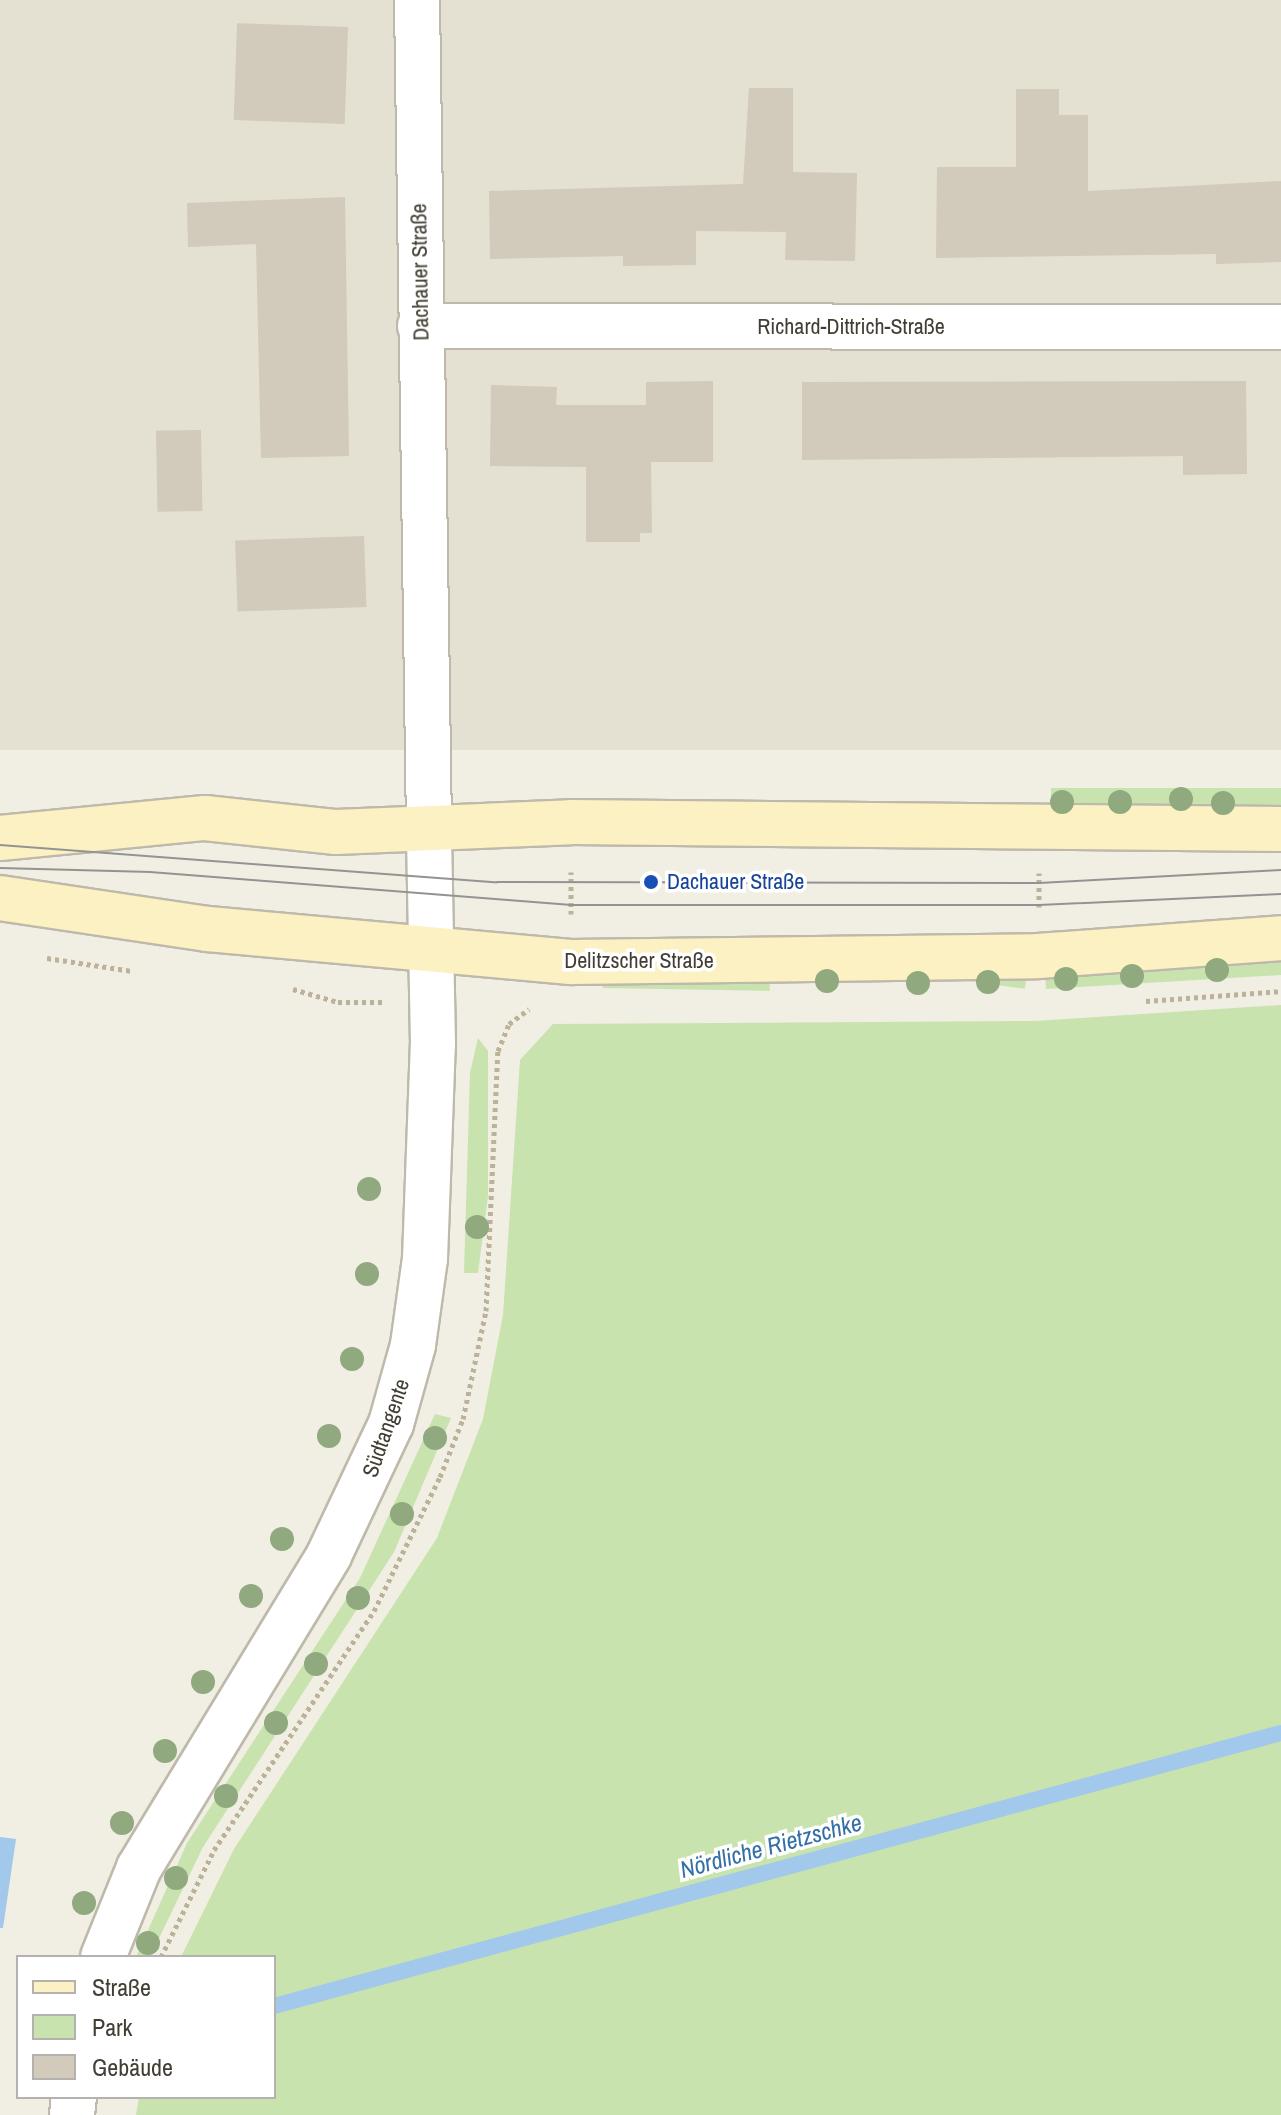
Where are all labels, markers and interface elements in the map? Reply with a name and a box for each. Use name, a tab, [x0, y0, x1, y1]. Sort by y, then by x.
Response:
street label: Dachauer Straße	[406, 203, 434, 341]
street label: Richard-Dittrich-Straße	[757, 314, 945, 340]
place label: Dachauer Straße	[667, 869, 804, 895]
marker: Dachauer Straße	[642, 873, 660, 891]
street label: Delitzscher Straße	[564, 948, 714, 974]
street label: Südtangente	[357, 1375, 415, 1481]
water label: Nördliche Rietzschke	[677, 1808, 865, 1884]
legend	[16, 1955, 276, 2099]
text: Straße	[92, 1971, 151, 2003]
text: Park	[92, 2011, 132, 2043]
text: Gebäude	[92, 2051, 173, 2083]

